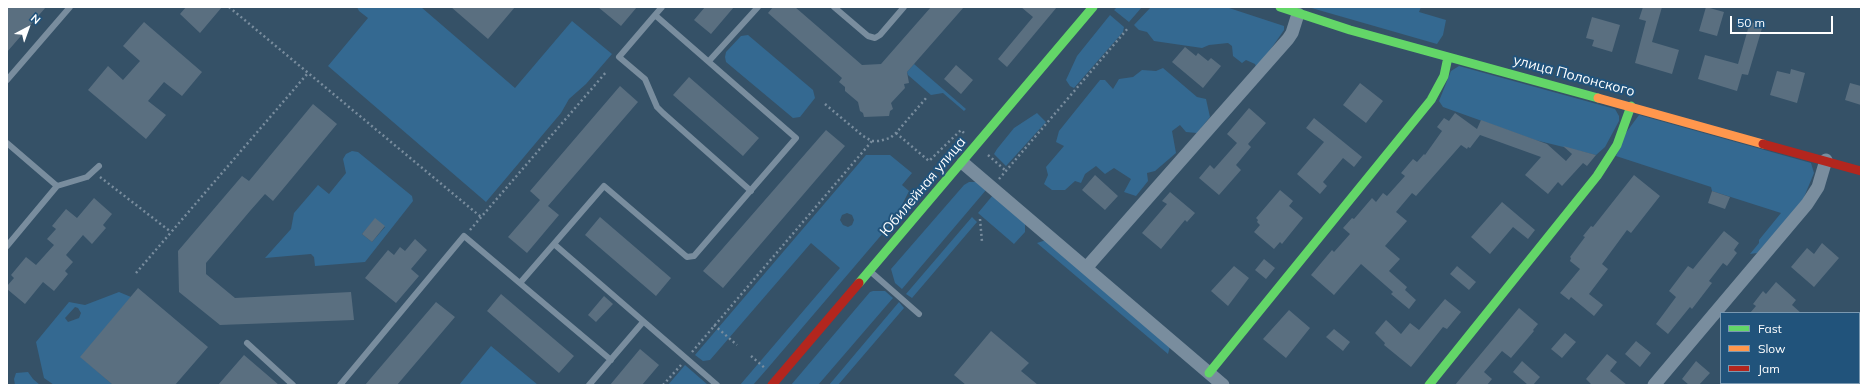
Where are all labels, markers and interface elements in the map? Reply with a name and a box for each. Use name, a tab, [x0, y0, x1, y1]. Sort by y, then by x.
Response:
north arrow	[8, 8, 48, 48]
scale bar	[1732, 8, 1835, 34]
text: N	[28, 11, 44, 27]
text: 50 m	[1737, 15, 1765, 30]
street label: улица Полонского	[1511, 52, 1637, 100]
street label: Юбилейная улица	[877, 134, 969, 240]
legend	[1720, 312, 1860, 384]
text: Fast	[1758, 321, 1782, 336]
text: Slow	[1758, 341, 1786, 356]
text: Jam	[1758, 361, 1780, 376]

